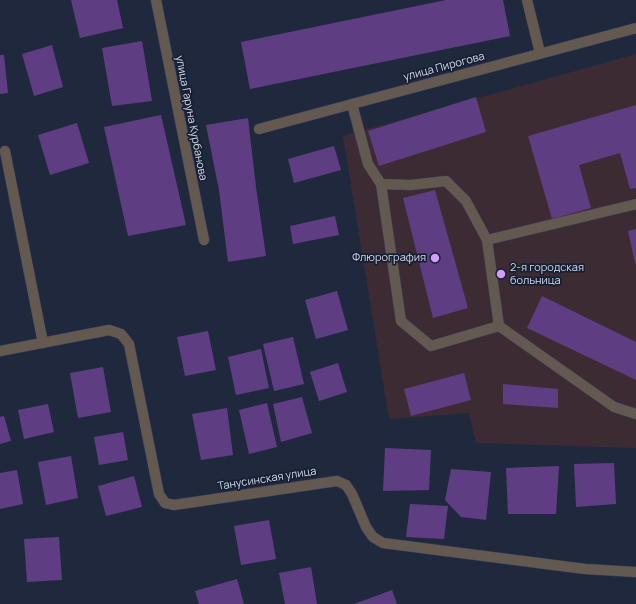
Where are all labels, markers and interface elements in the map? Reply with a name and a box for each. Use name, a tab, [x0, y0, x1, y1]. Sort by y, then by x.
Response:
street label: улица Пирогова	[402, 50, 486, 84]
street label: улица Гаруна Курбанова	[172, 54, 210, 182]
place label: Флюрография	[352, 251, 426, 265]
marker: Флюрография	[429, 252, 441, 264]
place label: 2-я городская больница	[510, 261, 584, 287]
marker: 2-я городская больница	[495, 268, 507, 280]
street label: Танусинская улица	[217, 465, 317, 493]

